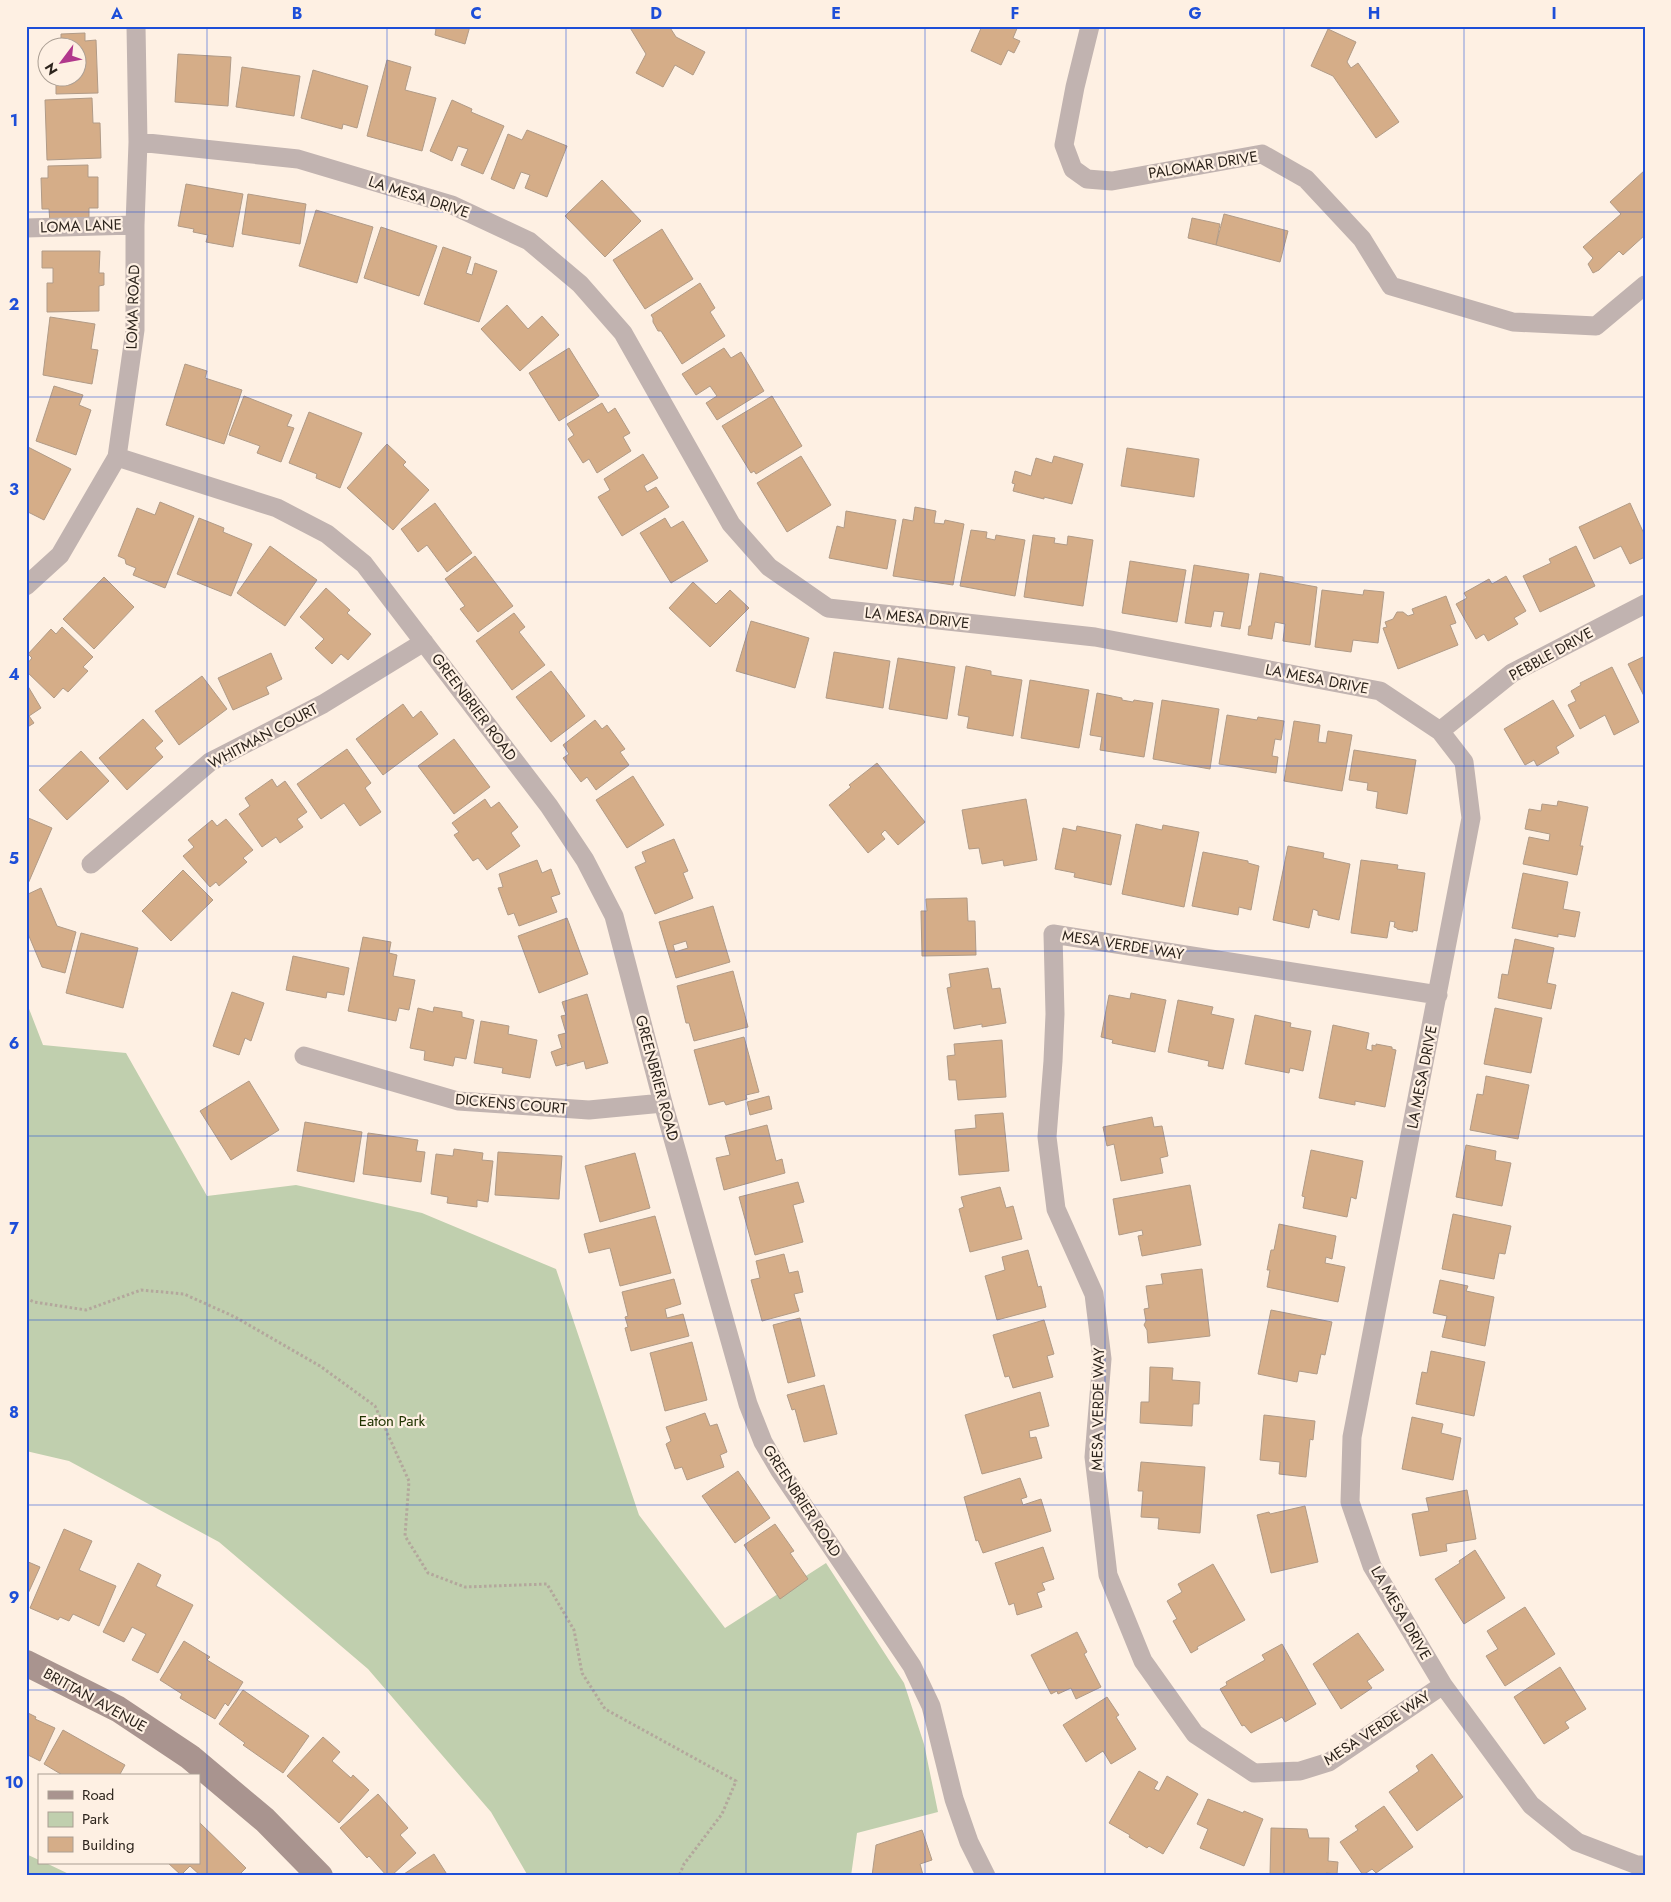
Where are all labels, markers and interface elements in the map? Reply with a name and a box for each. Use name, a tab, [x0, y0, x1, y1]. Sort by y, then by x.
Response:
text: A	[110, 2, 123, 25]
text: B	[292, 2, 302, 25]
text: C	[470, 2, 482, 25]
text: D	[650, 2, 662, 25]
text: E	[831, 2, 841, 25]
text: F	[1011, 2, 1019, 25]
text: G	[1188, 2, 1202, 25]
text: H	[1368, 2, 1380, 25]
text: I	[1551, 2, 1557, 25]
north arrow	[38, 38, 88, 88]
text: N	[40, 59, 62, 79]
text: 1	[10, 109, 18, 132]
street label: PALOMAR DRIVE	[1147, 145, 1259, 185]
street label: LA MESA DRIVE	[366, 170, 472, 224]
street label: LOMA LANE	[40, 214, 122, 238]
street label: LOMA ROAD	[121, 264, 145, 350]
text: 2	[9, 293, 19, 316]
text: 3	[9, 478, 19, 501]
street label: LA MESA DRIVE	[864, 602, 970, 634]
street label: PEBBLE DRIVE	[1505, 622, 1597, 686]
street label: GREENBRIER ROAD	[426, 649, 522, 765]
street label: LA MESA DRIVE	[1263, 658, 1371, 700]
text: 4	[8, 663, 20, 686]
street label: WHITMAN COURT	[204, 698, 322, 774]
text: 5	[9, 847, 19, 870]
street label: MESA VERDE WAY	[1060, 925, 1186, 966]
street label: GREENBRIER ROAD	[630, 1013, 684, 1143]
street label: LA MESA DRIVE	[1401, 1023, 1443, 1131]
text: 6	[9, 1032, 19, 1055]
street label: DICKENS COURT	[454, 1088, 568, 1120]
text: 7	[9, 1217, 19, 1240]
street label: MESA VERDE WAY	[1086, 1347, 1110, 1471]
text: 8	[9, 1401, 19, 1424]
park label: Eaton Park	[359, 1410, 426, 1432]
street label: GREENBRIER ROAD	[757, 1441, 847, 1561]
street label: LA MESA DRIVE	[1365, 1562, 1437, 1664]
text: 9	[9, 1586, 19, 1609]
street label: BRITTAN AVENUE	[39, 1662, 151, 1738]
street label: MESA VERDE WAY	[1319, 1685, 1435, 1771]
text: 10	[5, 1771, 23, 1794]
legend	[38, 1774, 200, 1864]
text: Road	[82, 1784, 114, 1806]
text: Park	[82, 1808, 109, 1830]
text: Building	[82, 1834, 134, 1856]

